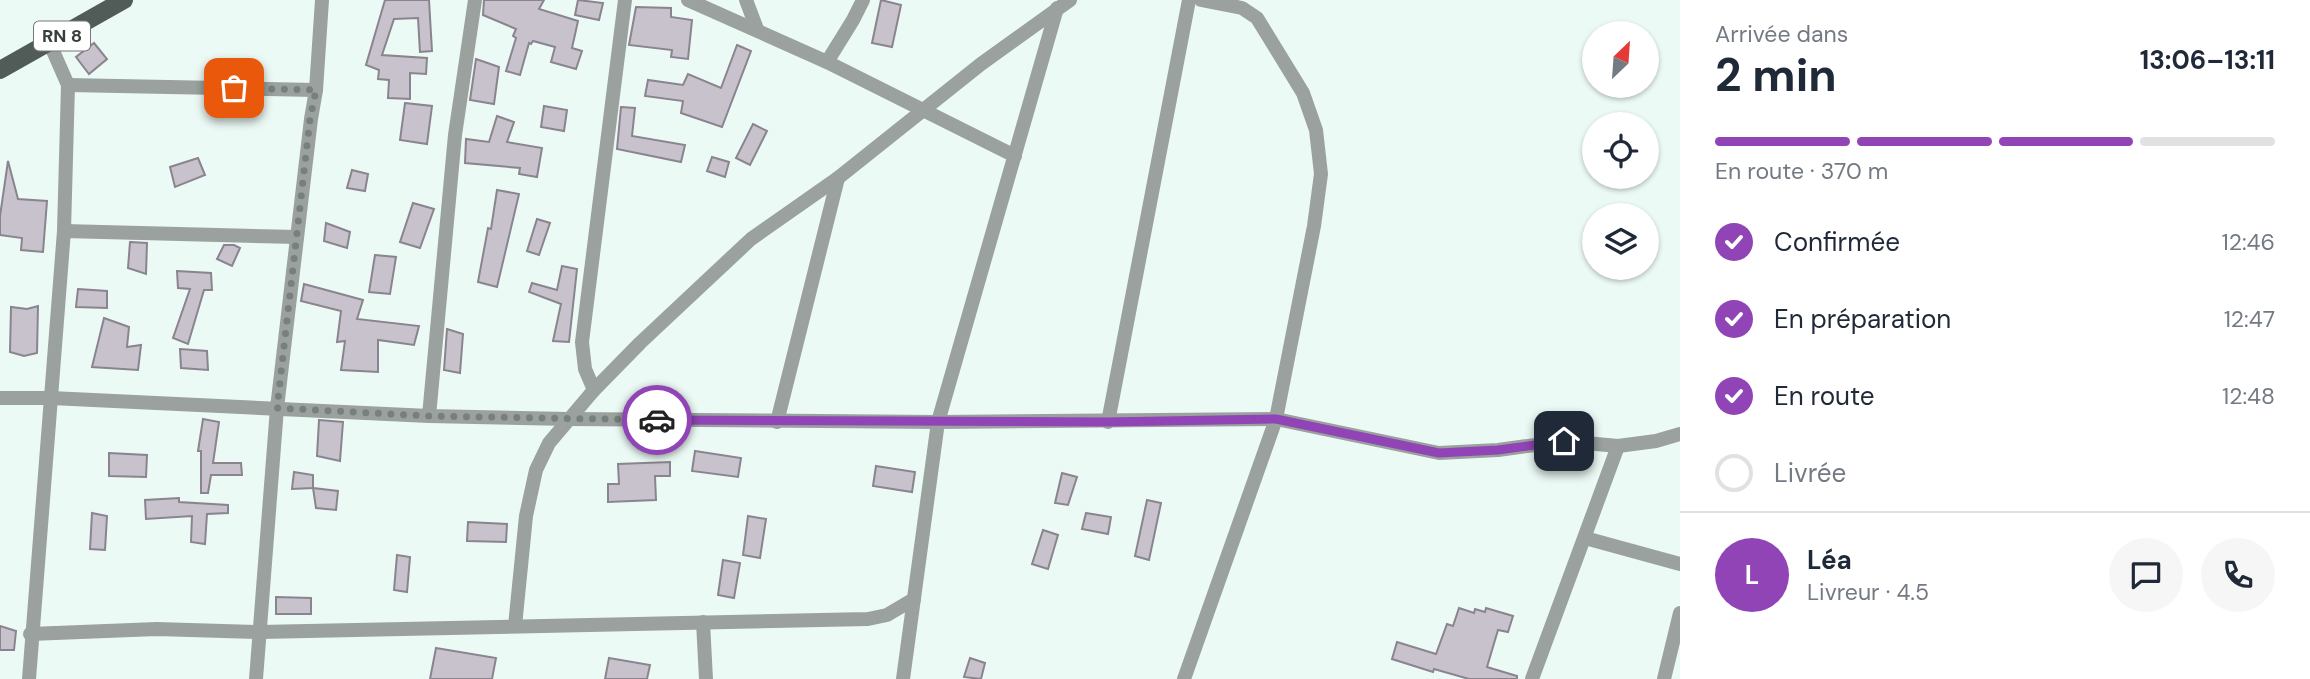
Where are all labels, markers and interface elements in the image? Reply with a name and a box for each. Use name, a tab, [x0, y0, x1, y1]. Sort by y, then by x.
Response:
text: Arrivée dans	[1715, 19, 1848, 49]
north arrow	[1582, 21, 1659, 98]
map controls	[1582, 21, 1659, 280]
road number: RN 8	[34, 22, 90, 51]
text: 13:06–13:11	[2140, 43, 2275, 77]
text: 2 min	[1715, 45, 1837, 105]
pin	[204, 58, 264, 118]
icon: bag	[215, 69, 253, 107]
button: locate	[1582, 112, 1659, 189]
text: En route · 370 m	[1715, 156, 1888, 186]
button: layers	[1582, 203, 1659, 280]
icon: check	[1715, 223, 1753, 261]
text: Confirmée	[1774, 225, 1900, 259]
text: 12:46	[2222, 227, 2275, 257]
icon: check	[1715, 300, 1753, 338]
text: En préparation	[1774, 302, 1951, 336]
text: 12:47	[2224, 304, 2275, 334]
icon: check	[1715, 377, 1753, 415]
text: En route	[1774, 379, 1875, 413]
text: 12:48	[2222, 381, 2275, 411]
courier	[622, 385, 692, 455]
icon: car	[638, 401, 676, 439]
pin	[1534, 411, 1594, 471]
icon: home	[1545, 422, 1583, 460]
text: Livrée	[1774, 456, 1846, 490]
button: chat	[2109, 538, 2183, 612]
button: phone	[2201, 538, 2275, 612]
text: Léa	[1807, 543, 1852, 577]
text: L	[1745, 558, 1759, 592]
text: Livreur · 4.5	[1807, 577, 1929, 607]

